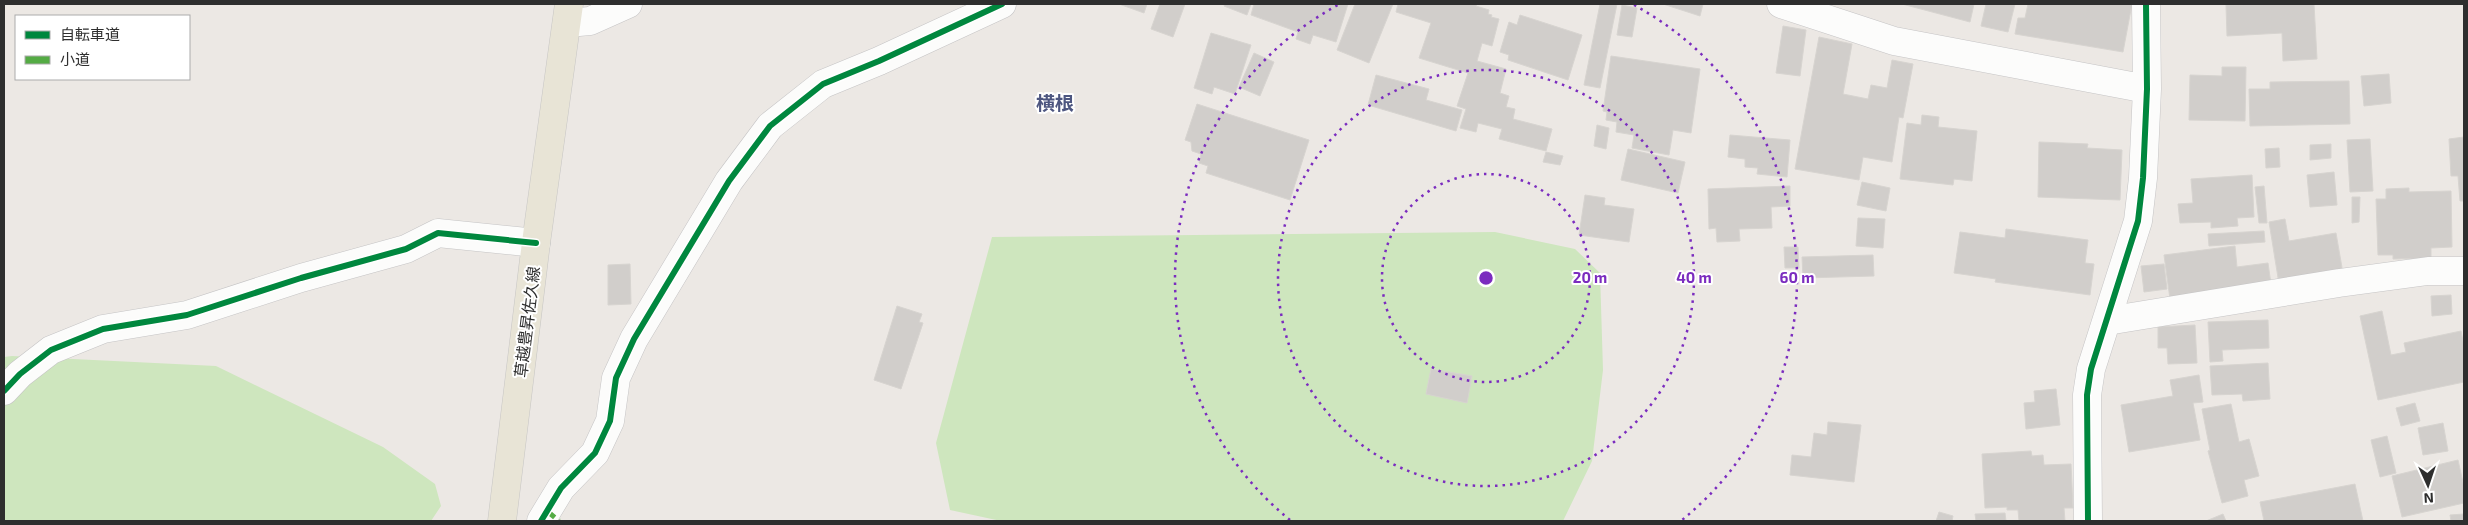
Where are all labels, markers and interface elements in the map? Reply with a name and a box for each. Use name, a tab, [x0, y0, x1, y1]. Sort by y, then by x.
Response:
legend	[15, 15, 190, 80]
text: 自転車道	[60, 25, 120, 43]
text: 小道	[60, 50, 90, 68]
district label: 横根	[1036, 91, 1074, 114]
street label: 草越豊昇佐久線	[510, 265, 543, 379]
text: 20 m	[1573, 268, 1607, 286]
text: 40 m	[1676, 268, 1712, 286]
text: 60 m	[1780, 268, 1814, 286]
centre of rings	[1477, 269, 1495, 287]
north arrow	[2403, 460, 2453, 510]
text: N	[2423, 490, 2434, 507]

